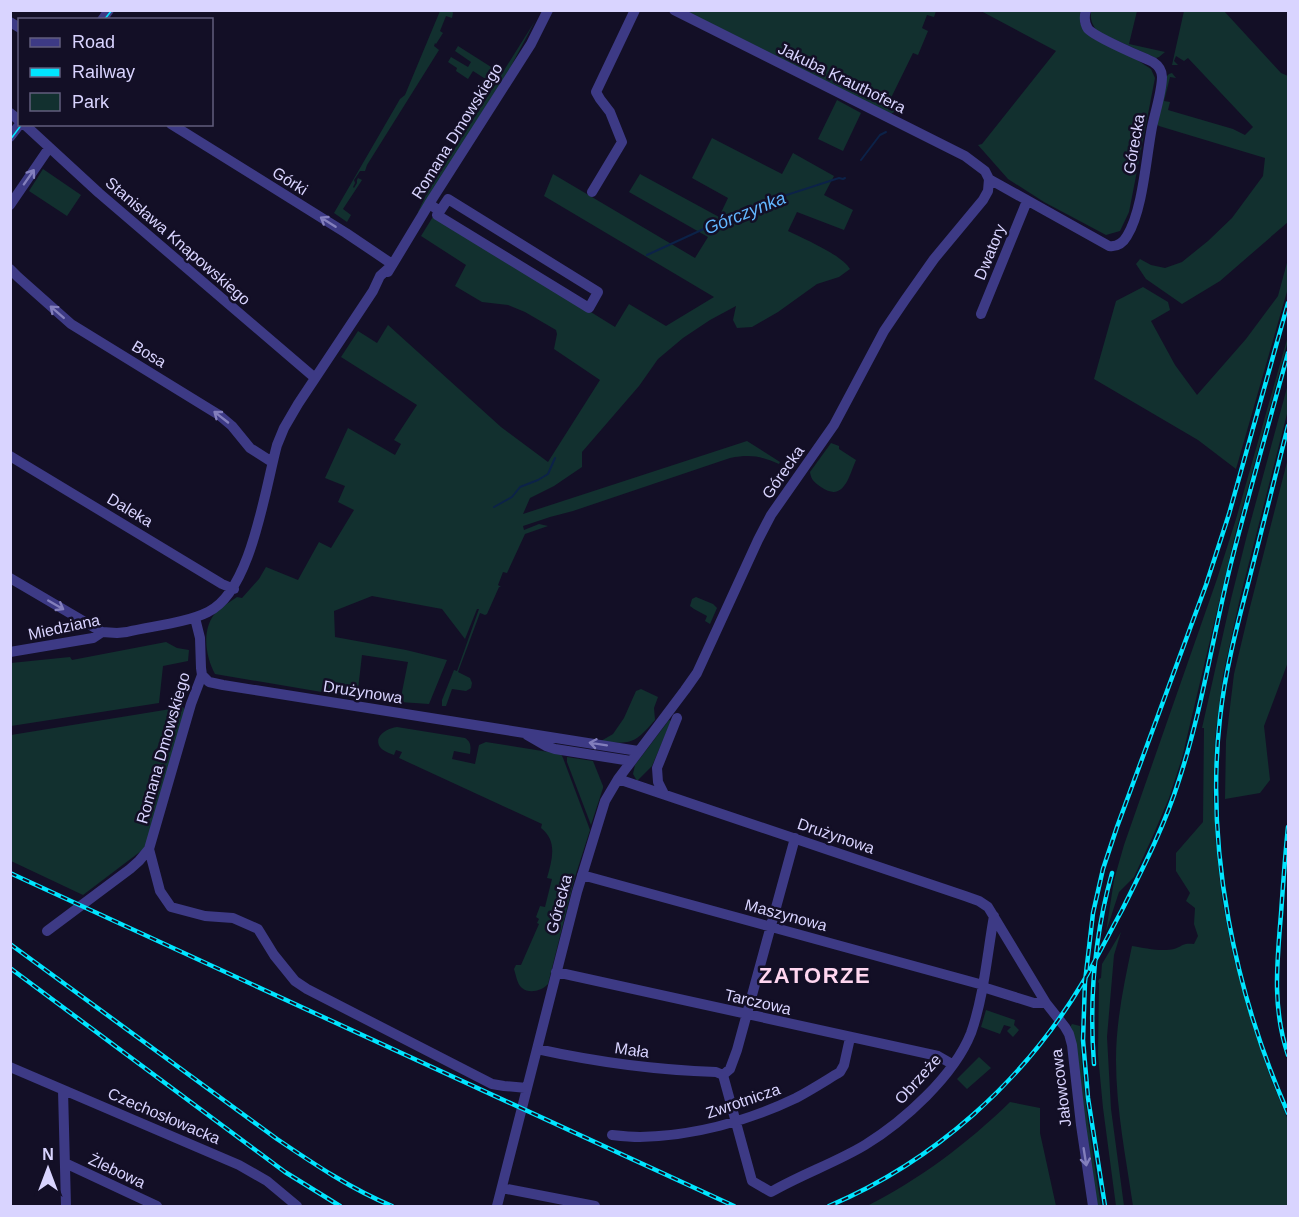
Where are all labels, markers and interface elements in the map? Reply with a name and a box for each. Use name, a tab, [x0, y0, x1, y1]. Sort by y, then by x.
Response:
legend	[18, 18, 213, 126]
text: Road	[72, 32, 115, 52]
street label: Jakuba Krauthofera	[776, 40, 909, 116]
street label: Romana Dmowskiego	[408, 60, 506, 202]
text: Railway	[72, 62, 135, 82]
text: Park	[72, 92, 110, 112]
street label: Górecka	[1120, 113, 1148, 175]
street label: Górki	[269, 164, 311, 198]
one-way arrow	[23, 169, 35, 185]
street label: Stanisława Knapowskiego	[102, 174, 254, 308]
water label: Górczynka	[701, 188, 789, 238]
one-way arrow	[320, 215, 337, 227]
street label: Dwatory	[971, 222, 1009, 282]
one-way arrow	[50, 305, 65, 319]
street label: Bosa	[129, 337, 169, 371]
one-way arrow	[214, 411, 230, 423]
street label: Górecka	[759, 442, 807, 502]
street label: Daleka	[104, 490, 156, 530]
one-way arrow	[48, 599, 65, 611]
street label: Miedziana	[27, 611, 102, 643]
street label: Romana Dmowskiego	[133, 670, 193, 826]
street label: Drużynowa	[322, 677, 404, 707]
one-way arrow	[589, 739, 608, 750]
street label: Drużynowa	[795, 815, 877, 857]
street label: Górecka	[543, 872, 575, 935]
street label: Maszynowa	[743, 896, 829, 934]
district label: ZATORZE	[759, 963, 871, 988]
street label: Tarczowa	[723, 986, 793, 1018]
street label: Mała	[614, 1039, 650, 1061]
street label: Jałowcowa	[1048, 1048, 1074, 1128]
street label: Obrzeże	[891, 1051, 945, 1107]
street label: Zwrotnicza	[704, 1080, 782, 1122]
street label: Czechosłowacka	[105, 1085, 223, 1147]
north arrow	[18, 1139, 78, 1199]
text: N	[42, 1146, 54, 1163]
one-way arrow	[1080, 1147, 1091, 1166]
street label: Żlebowa	[86, 1150, 149, 1192]

